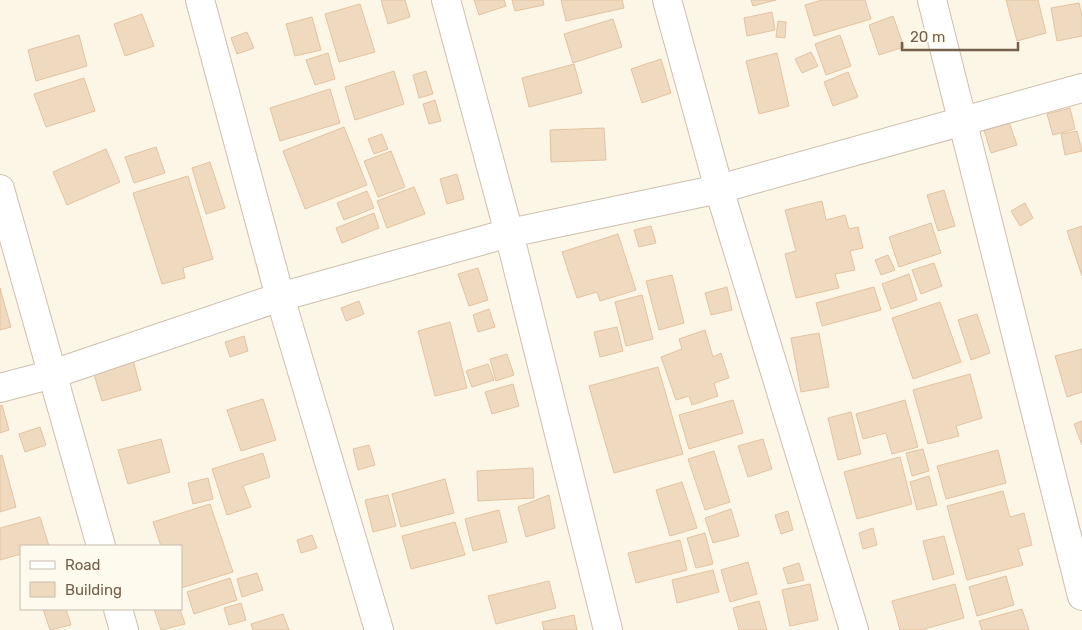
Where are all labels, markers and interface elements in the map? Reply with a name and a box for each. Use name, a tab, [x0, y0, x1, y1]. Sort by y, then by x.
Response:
scale bar	[902, 20, 1018, 52]
text: 20 m	[910, 28, 945, 46]
legend	[20, 545, 182, 610]
text: Road	[65, 556, 101, 574]
text: Building	[65, 581, 122, 599]

